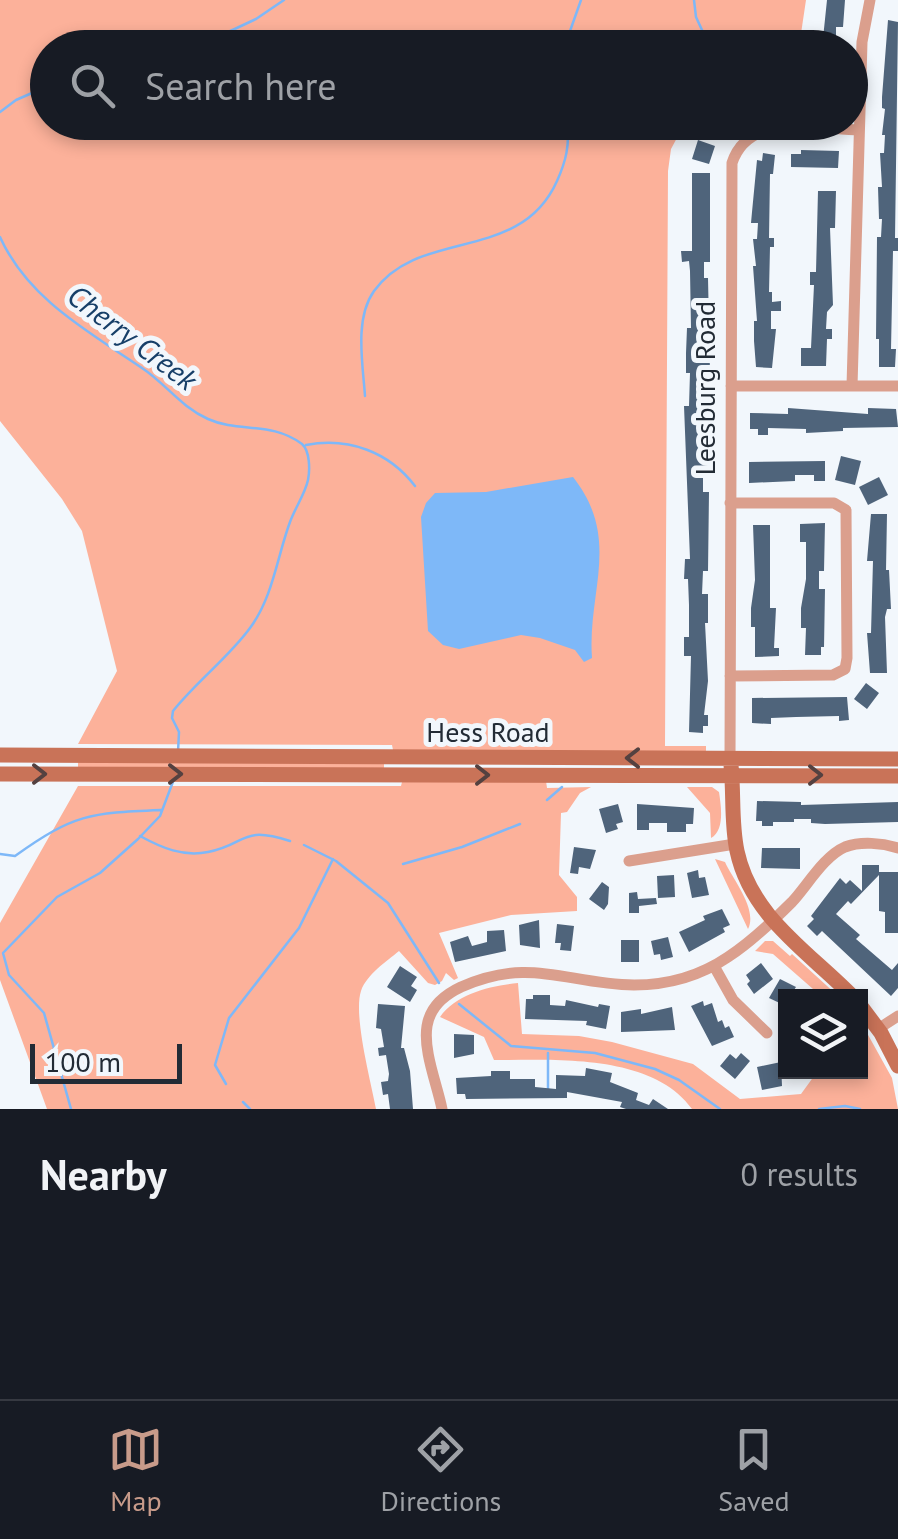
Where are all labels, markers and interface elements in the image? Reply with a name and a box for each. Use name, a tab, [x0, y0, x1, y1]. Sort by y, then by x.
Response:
search box	[30, 30, 868, 140]
icon: search	[65, 58, 120, 113]
text: Search here	[145, 61, 337, 110]
water label: Cherry Creek	[60, 275, 207, 399]
street label: Leesburg Road	[686, 301, 723, 475]
street label: Hess Road	[426, 713, 550, 750]
one-way arrow	[624, 747, 640, 769]
one-way arrow	[32, 763, 47, 785]
one-way arrow	[168, 763, 184, 785]
one-way arrow	[474, 764, 490, 786]
one-way arrow	[808, 764, 824, 786]
map controls	[778, 989, 868, 1079]
button: layers	[778, 989, 868, 1079]
scale bar	[30, 1039, 182, 1084]
text: 100 m	[45, 1043, 121, 1080]
text: Nearby	[40, 1147, 167, 1202]
text: 0 results	[740, 1153, 858, 1195]
tab: Map	[108, 1422, 163, 1519]
tab: Directions	[380, 1422, 501, 1519]
tab: Saved	[718, 1422, 790, 1519]

